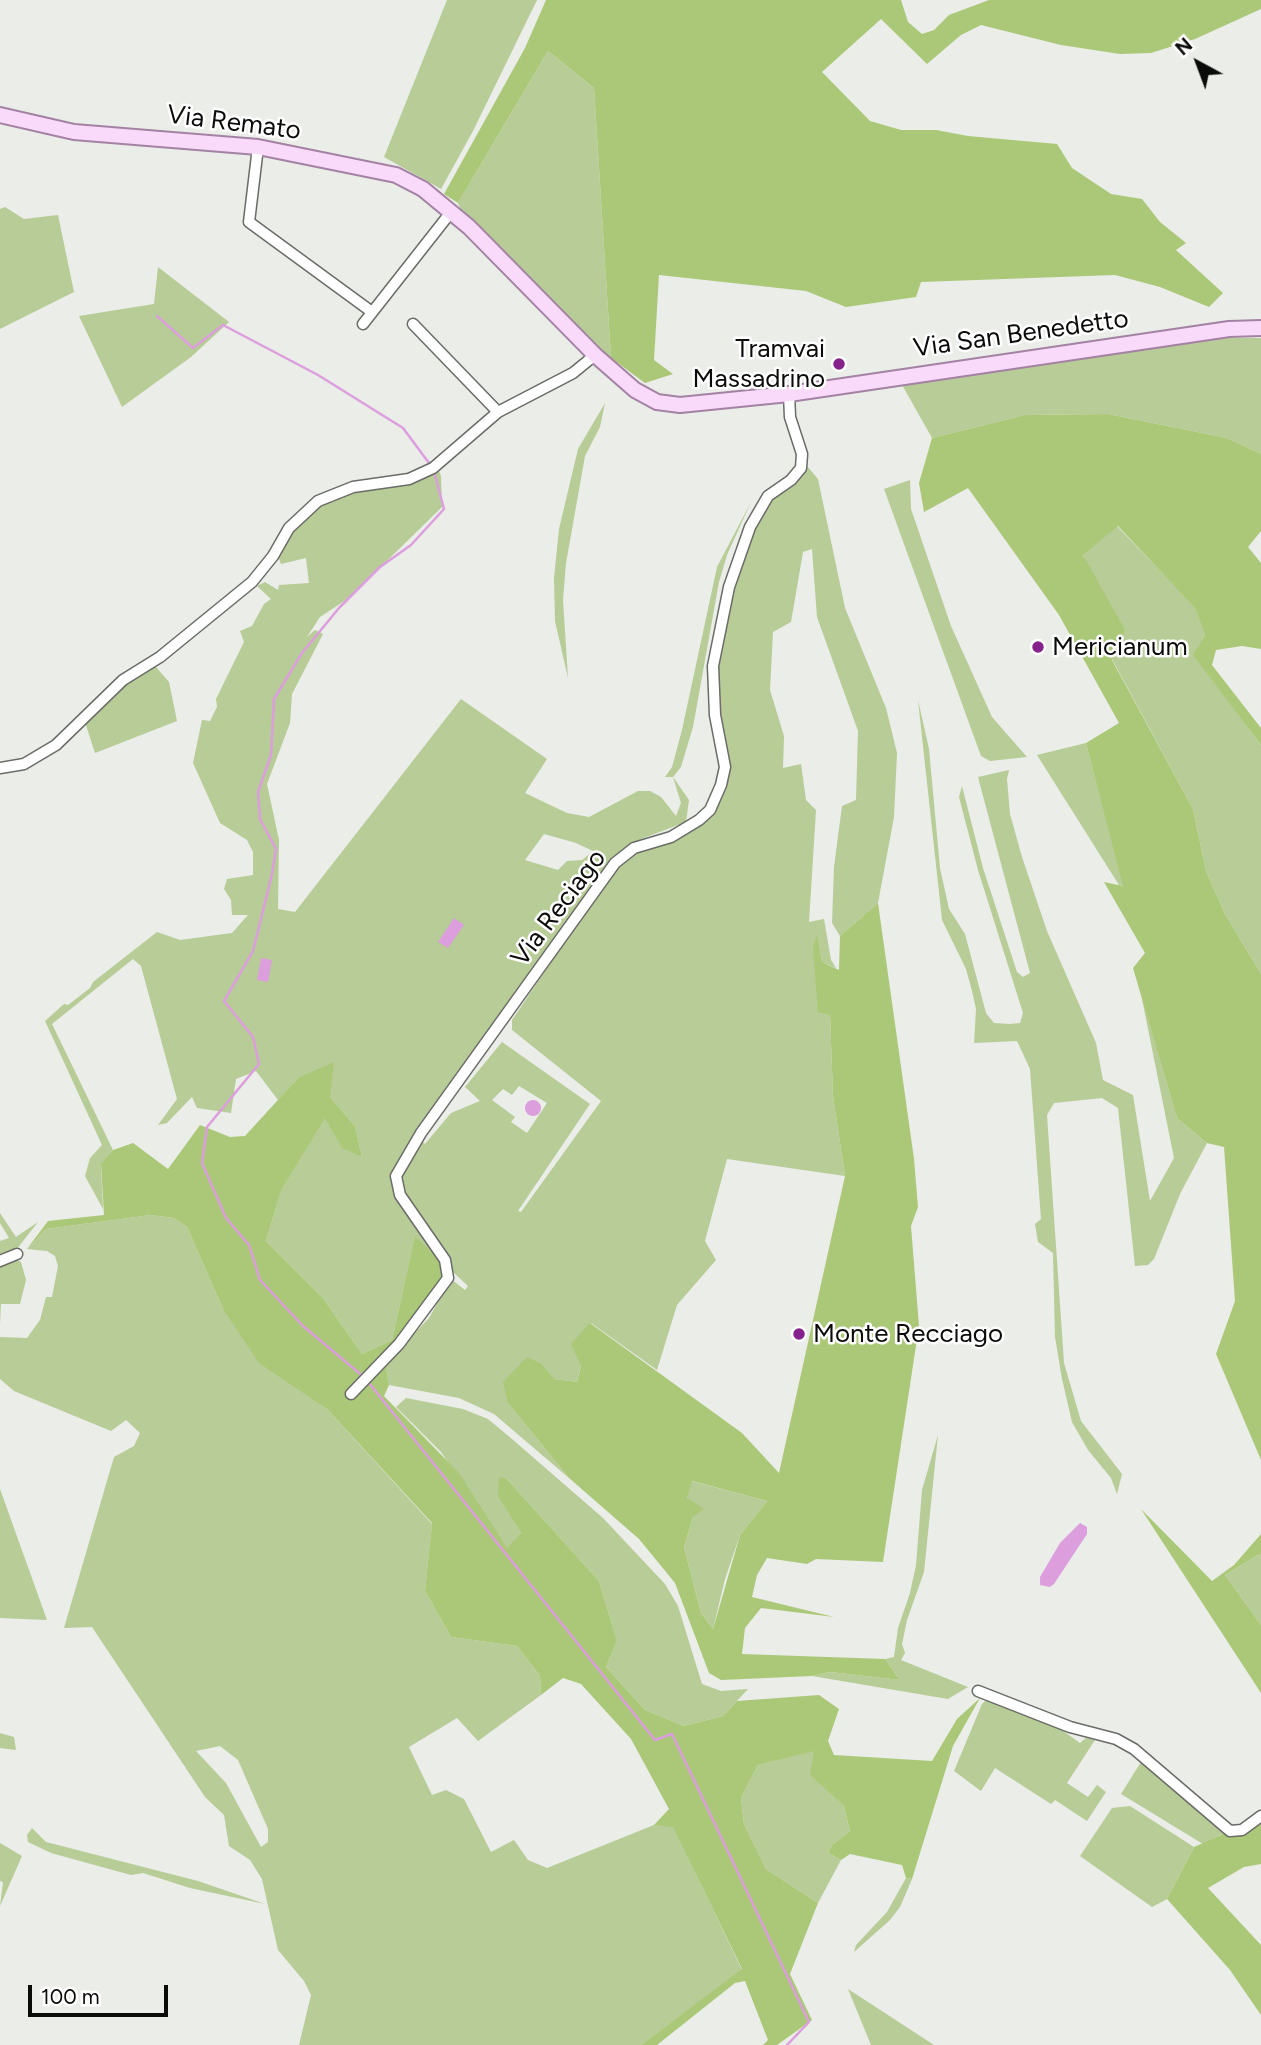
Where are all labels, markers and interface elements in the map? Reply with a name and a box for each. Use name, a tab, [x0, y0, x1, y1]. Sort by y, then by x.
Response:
north arrow	[1163, 28, 1233, 98]
text: N	[1171, 33, 1197, 60]
street label: Via Remato	[165, 99, 303, 147]
street label: Via San Benedetto	[911, 303, 1131, 365]
place label: Tramvai Massadrino	[693, 333, 825, 394]
marker: Tramvai Massadrino	[831, 356, 847, 372]
place label: Mericianum	[1052, 631, 1188, 663]
marker: Mericianum	[1030, 639, 1046, 655]
street label: Via Reciago	[505, 844, 613, 972]
place label: Monte Recciago	[813, 1318, 1003, 1350]
marker: Monte Recciago	[791, 1326, 807, 1342]
scale bar	[32, 1972, 172, 2016]
text: 100 m	[41, 1984, 100, 2009]

